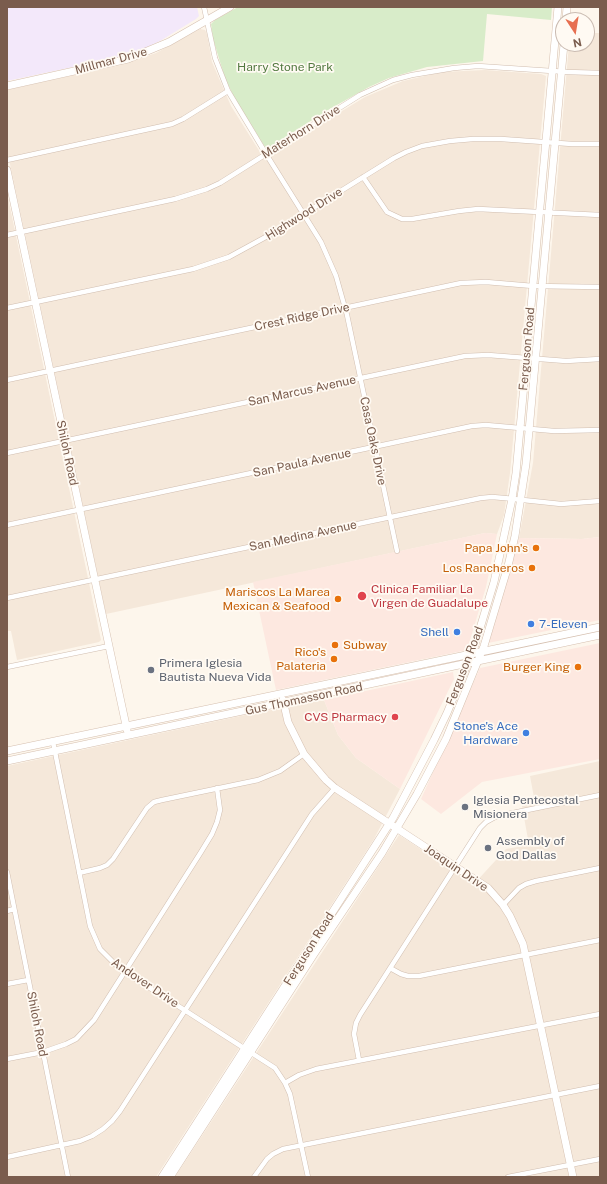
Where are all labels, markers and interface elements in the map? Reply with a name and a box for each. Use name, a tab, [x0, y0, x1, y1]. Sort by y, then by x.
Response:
north arrow	[555, 12, 595, 52]
text: N	[572, 36, 583, 50]
street label: Millmar Drive	[73, 44, 149, 78]
park label: Harry Stone Park	[237, 60, 333, 74]
street label: Materhorn Drive	[259, 102, 343, 162]
street label: Highwood Drive	[263, 185, 345, 243]
street label: Crest Ridge Drive	[253, 300, 351, 334]
street label: Ferguson Road	[516, 307, 538, 391]
street label: San Marcus Avenue	[247, 373, 357, 409]
street label: Casa Oaks Drive	[357, 395, 389, 487]
street label: Shiloh Road	[53, 419, 81, 487]
street label: San Paula Avenue	[252, 446, 352, 480]
street label: San Medina Avenue	[248, 518, 358, 554]
place label: Papa John's	[464, 541, 528, 555]
marker: Papa John's	[531, 543, 541, 553]
place label: Los Rancheros	[442, 561, 524, 575]
marker: Los Rancheros	[527, 563, 537, 573]
place label: Clinica Familiar La Virgen de Guadalupe	[371, 582, 488, 610]
place label: Mariscos La Marea Mexican & Seafood	[222, 585, 330, 613]
marker: Clinica Familiar La Virgen de Guadalupe	[356, 590, 368, 602]
marker: Mariscos La Marea Mexican & Seafood	[333, 594, 343, 604]
place label: 7-Eleven	[539, 617, 588, 631]
marker: 7-Eleven	[526, 619, 536, 629]
street label: Ferguson Road	[443, 624, 487, 708]
place label: Shell	[420, 625, 449, 639]
marker: Shell	[452, 627, 462, 637]
place label: Subway	[343, 638, 387, 652]
marker: Subway	[330, 640, 340, 650]
place label: Rico's Palateria	[276, 645, 326, 673]
marker: Rico's Palateria	[329, 654, 339, 664]
place label: Primera Iglesia Bautista Nueva Vida	[159, 656, 271, 684]
place label: Burger King	[503, 660, 570, 674]
marker: Burger King	[573, 662, 583, 672]
marker: Primera Iglesia Bautista Nueva Vida	[146, 665, 156, 675]
street label: Gus Thomasson Road	[244, 680, 364, 718]
place label: CVS Pharmacy	[304, 710, 387, 724]
marker: CVS Pharmacy	[390, 712, 400, 722]
place label: Stone's Ace Hardware	[453, 719, 518, 747]
marker: Stone's Ace Hardware	[521, 728, 531, 738]
place label: Iglesia Pentecostal Misionera	[473, 793, 579, 821]
marker: Iglesia Pentecostal Misionera	[460, 802, 470, 812]
place label: Assembly of God Dallas	[496, 834, 565, 862]
street label: Joaquin Drive	[421, 841, 491, 895]
marker: Assembly of God Dallas	[483, 843, 493, 853]
street label: Ferguson Road	[281, 910, 337, 988]
street label: Andover Drive	[109, 955, 181, 1011]
street label: Shiloh Road	[24, 990, 50, 1058]

